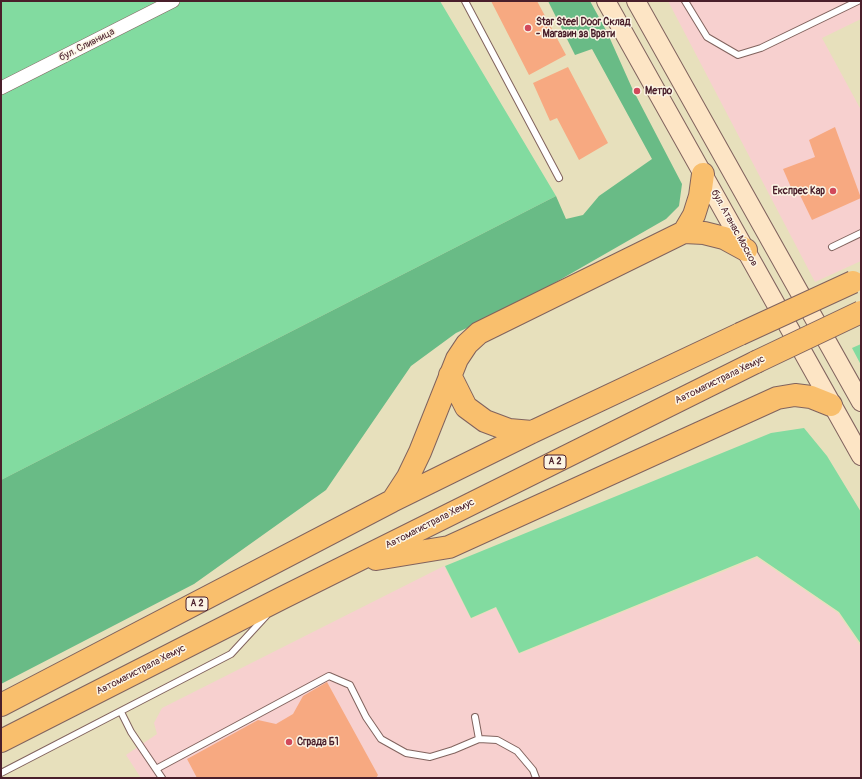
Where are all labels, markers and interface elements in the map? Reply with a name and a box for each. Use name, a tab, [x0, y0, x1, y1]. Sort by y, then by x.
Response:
place label: Star Steel Door Склад - Магазин за Врати	[536, 16, 631, 40]
marker: Star Steel Door Склад - Магазин за Врати	[523, 23, 533, 33]
street label: бул. Сливница	[57, 26, 117, 64]
place label: Метро	[645, 85, 672, 97]
marker: Метро	[632, 86, 642, 96]
place label: Експрес Кар	[772, 185, 825, 197]
marker: Експрес Кар	[828, 186, 838, 196]
street label: бул. Атанас Москов	[708, 188, 760, 268]
street label: Автомагистрала Хемус	[673, 353, 767, 407]
road number: A 2	[544, 455, 566, 469]
street label: Автомагистрала Хемус	[383, 496, 477, 552]
road number: A 2	[186, 597, 208, 611]
street label: Автомагистрала Хемус	[94, 642, 188, 698]
place label: Сграда Б1	[297, 736, 339, 748]
marker: Сграда Б1	[284, 737, 294, 747]

